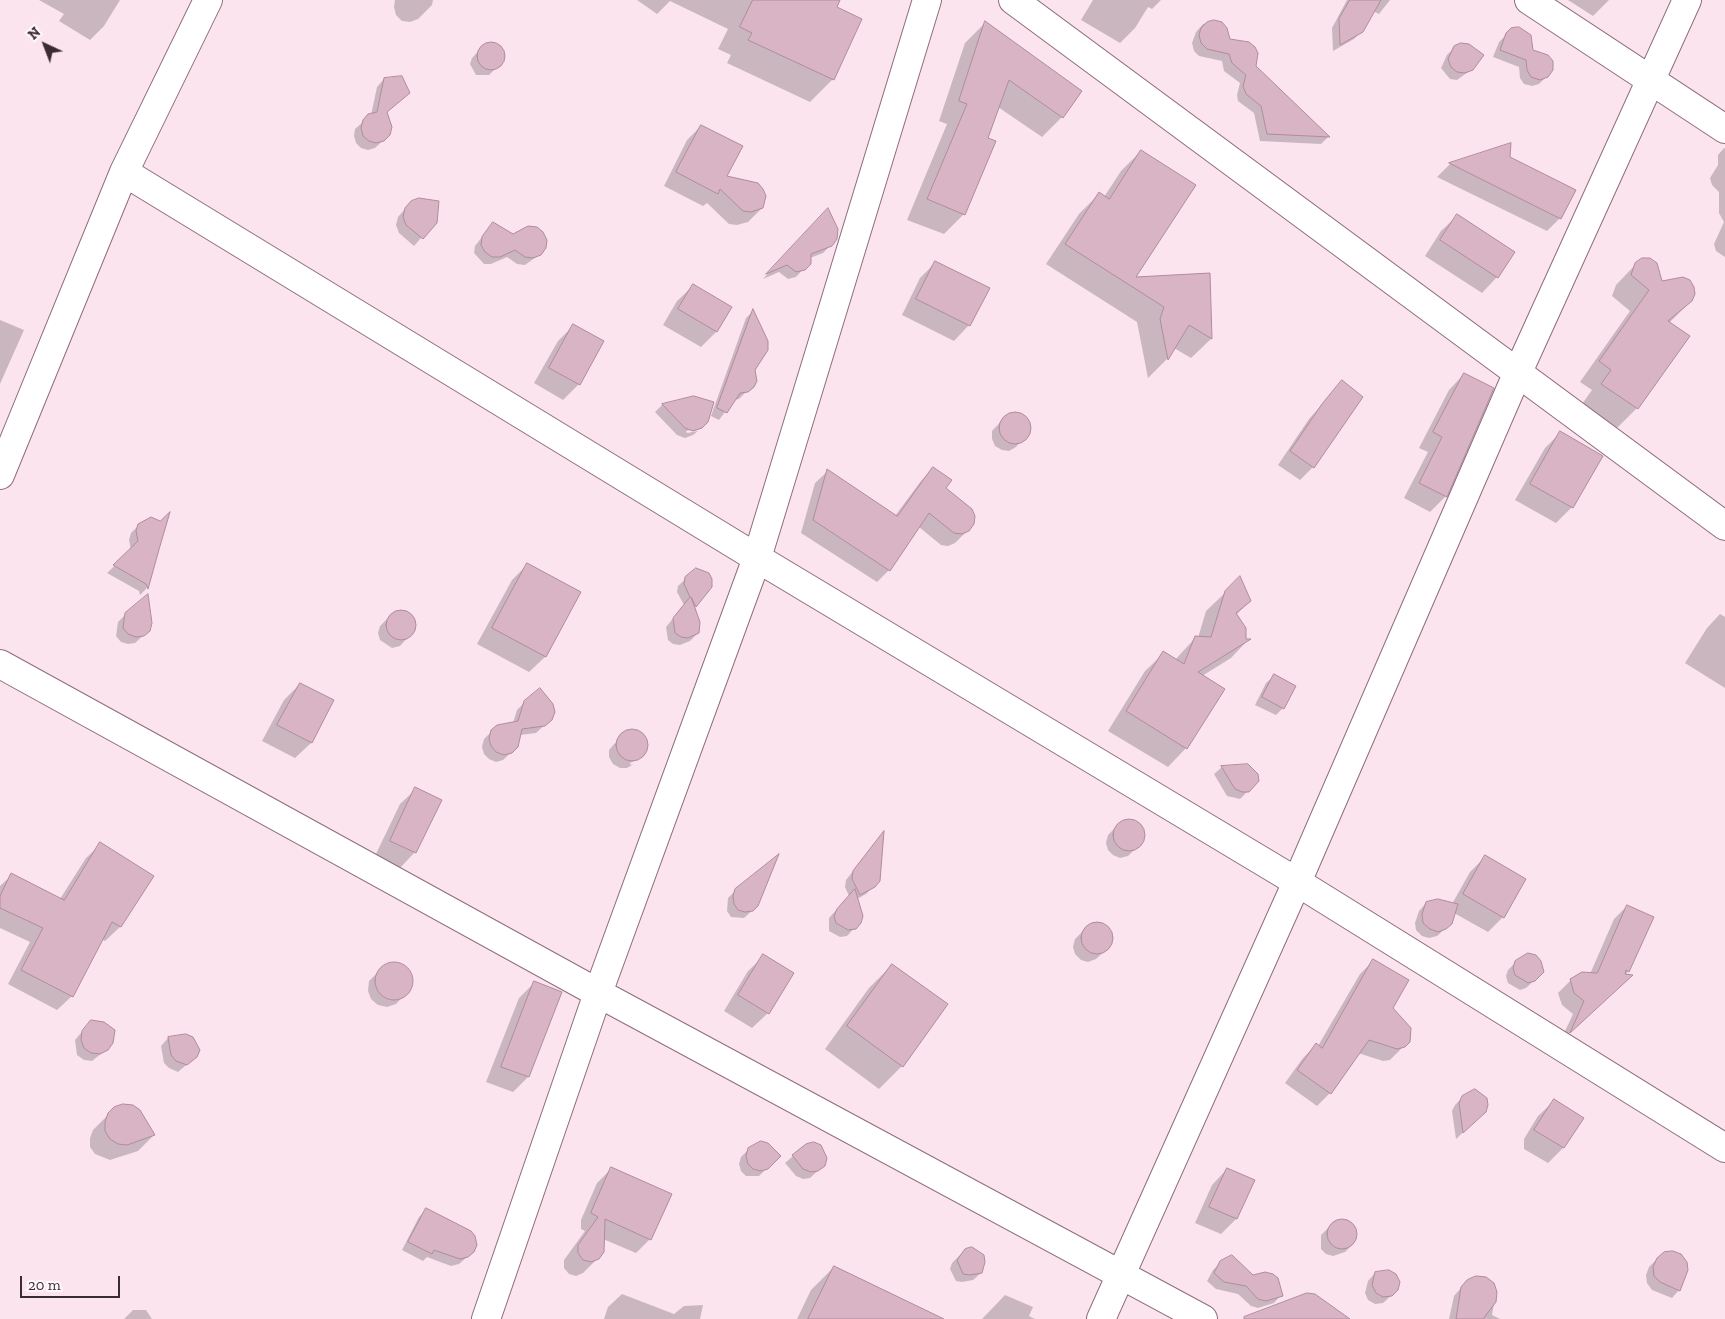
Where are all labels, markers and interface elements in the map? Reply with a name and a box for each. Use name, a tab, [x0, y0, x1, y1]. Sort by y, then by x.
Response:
north arrow	[20, 20, 70, 70]
text: N	[25, 24, 44, 44]
scale bar	[22, 1266, 122, 1298]
text: 20 m	[28, 1276, 61, 1294]

